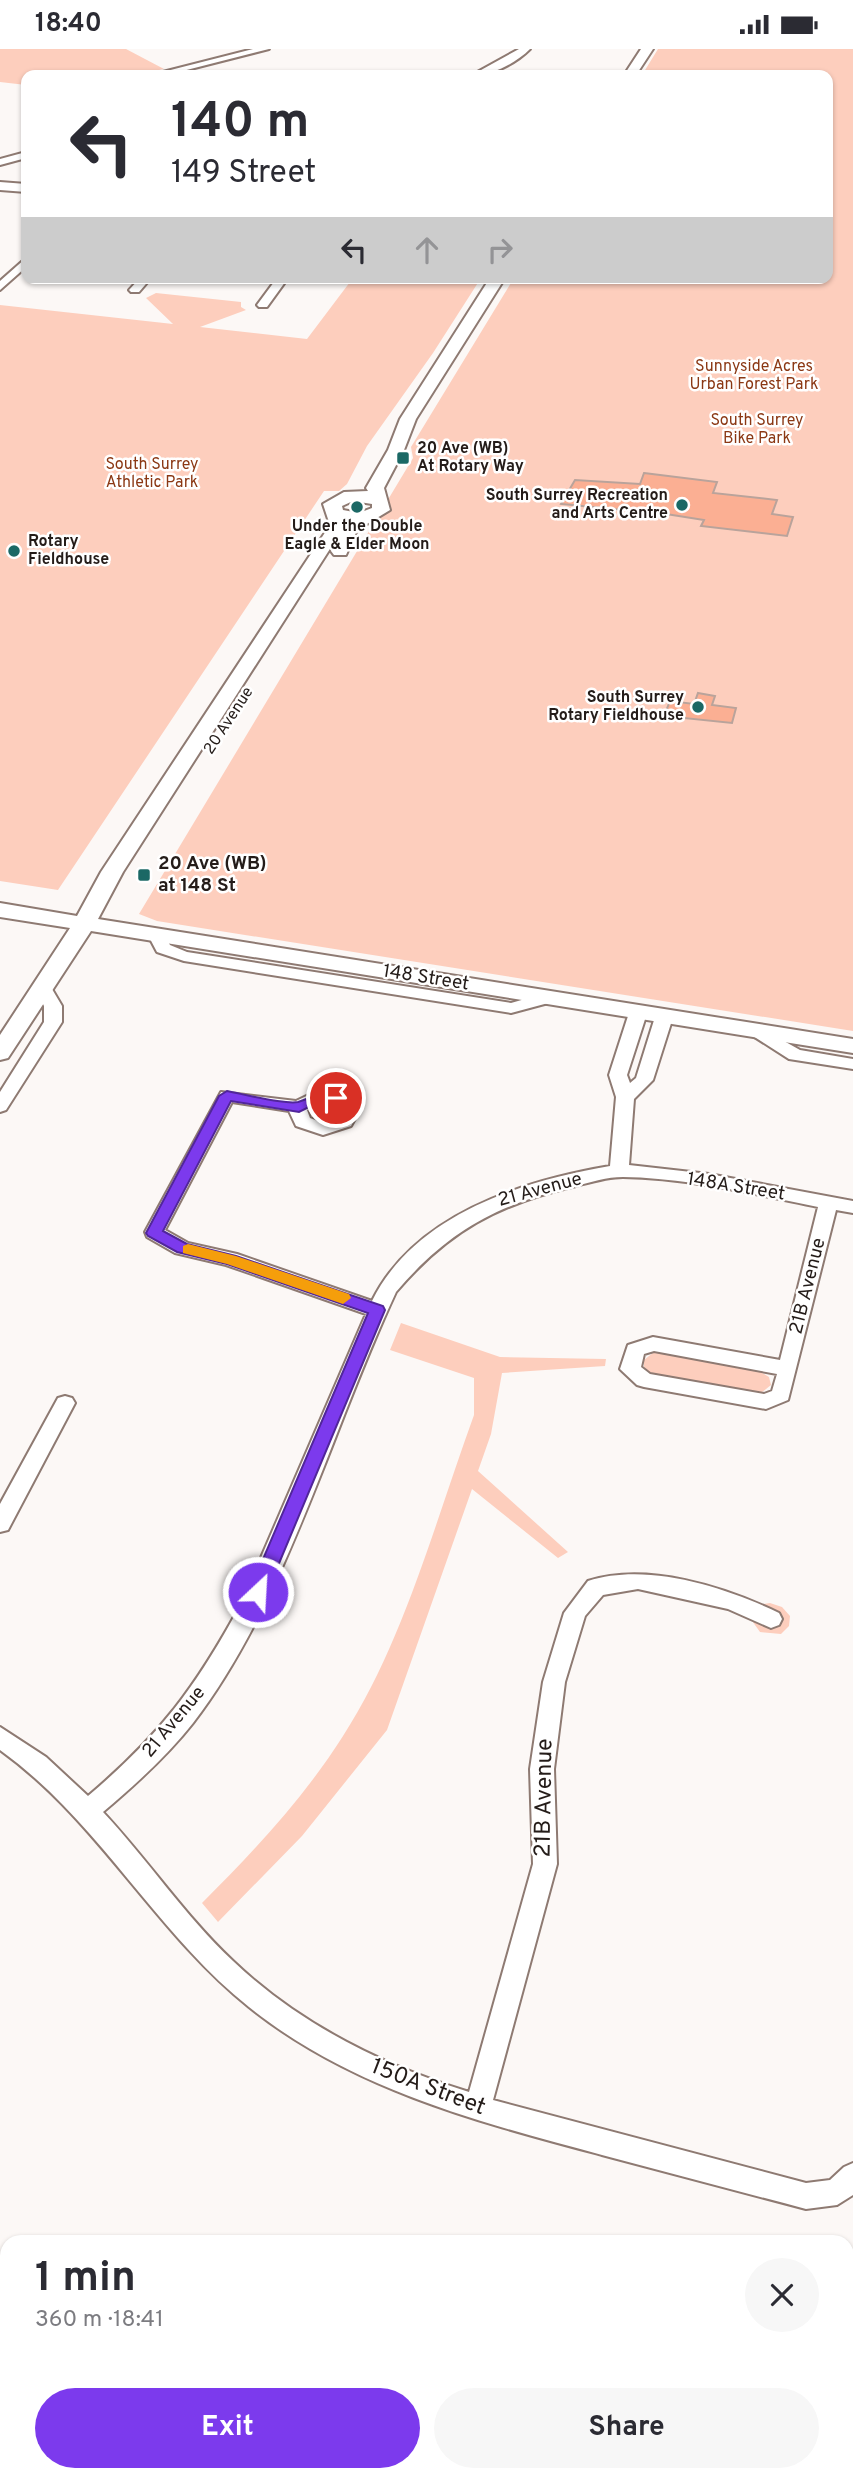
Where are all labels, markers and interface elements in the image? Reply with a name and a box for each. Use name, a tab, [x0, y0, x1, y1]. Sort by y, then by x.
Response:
text: 18:40	[35, 8, 102, 41]
text: 140 m	[171, 93, 310, 155]
icon: left	[56, 98, 147, 189]
text: 149 Street	[171, 154, 316, 194]
icon: left	[335, 231, 373, 269]
icon: ahead	[408, 231, 446, 269]
icon: right	[481, 231, 519, 269]
park label: Sunnyside Acres Urban Forest Park	[690, 357, 818, 395]
park label: South Surrey Bike Park	[710, 411, 804, 449]
place label: 20 Ave (WB) At Rotary Way	[417, 439, 524, 477]
marker: 20 Ave (WB) At Rotary Way	[395, 450, 411, 466]
park label: South Surrey Athletic Park	[105, 455, 199, 493]
place label: South Surrey Recreation and Arts Centre	[486, 486, 668, 524]
marker: South Surrey Recreation and Arts Centre	[674, 497, 690, 513]
marker: Under the Double Eagle & Elder Moon	[349, 499, 365, 515]
place label: Under the Double Eagle & Elder Moon	[284, 517, 430, 555]
place label: Rotary Fieldhouse	[28, 532, 109, 570]
marker: Rotary Fieldhouse	[6, 543, 22, 559]
street label: 20 Avenue	[200, 683, 258, 759]
place label: South Surrey Rotary Fieldhouse	[548, 688, 684, 726]
marker: South Surrey Rotary Fieldhouse	[690, 699, 706, 715]
place label: 20 Ave (WB) at 148 St	[158, 852, 267, 898]
marker: 20 Ave (WB) at 148 St	[136, 867, 152, 883]
street label: 148 Street	[381, 959, 471, 997]
pin	[306, 1068, 366, 1128]
icon: arrive	[317, 1079, 355, 1117]
street label: 21 Avenue	[495, 1167, 585, 1213]
street label: 148A Street	[685, 1167, 787, 1207]
street label: 21B Avenue	[784, 1235, 832, 1337]
position arrow	[221, 1555, 295, 1629]
street label: 21 Avenue	[137, 1681, 211, 1763]
street label: 21B Avenue	[529, 1738, 561, 1858]
street label: 150A Street	[367, 2053, 489, 2123]
text: 1 min	[35, 2253, 136, 2306]
button: close	[745, 2258, 819, 2332]
text: 360 m · 18:41	[35, 2306, 164, 2335]
button: Exit	[35, 2388, 420, 2468]
button: Share	[434, 2388, 819, 2468]

